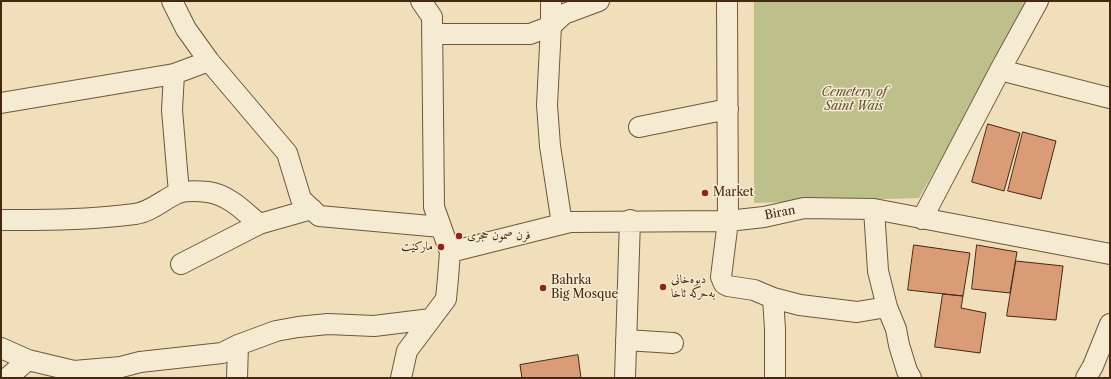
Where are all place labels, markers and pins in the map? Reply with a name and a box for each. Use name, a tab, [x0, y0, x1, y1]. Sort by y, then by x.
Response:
place label: Market	[713, 186, 754, 200]
marker: Market	[700, 188, 710, 198]
place label: فرن صمون حجری	[467, 229, 531, 243]
marker: فرن صمون حجری	[454, 231, 464, 241]
place label: مارکێت	[401, 240, 433, 254]
marker: مارکێت	[436, 242, 446, 252]
place label: دیوەخانی بەحرکە ئاخا	[671, 273, 715, 301]
place label: Bahrka Big Mosque	[551, 274, 618, 302]
marker: دیوەخانی بەحرکە ئاخا	[658, 282, 668, 292]
marker: Bahrka Big Mosque	[538, 283, 548, 293]

